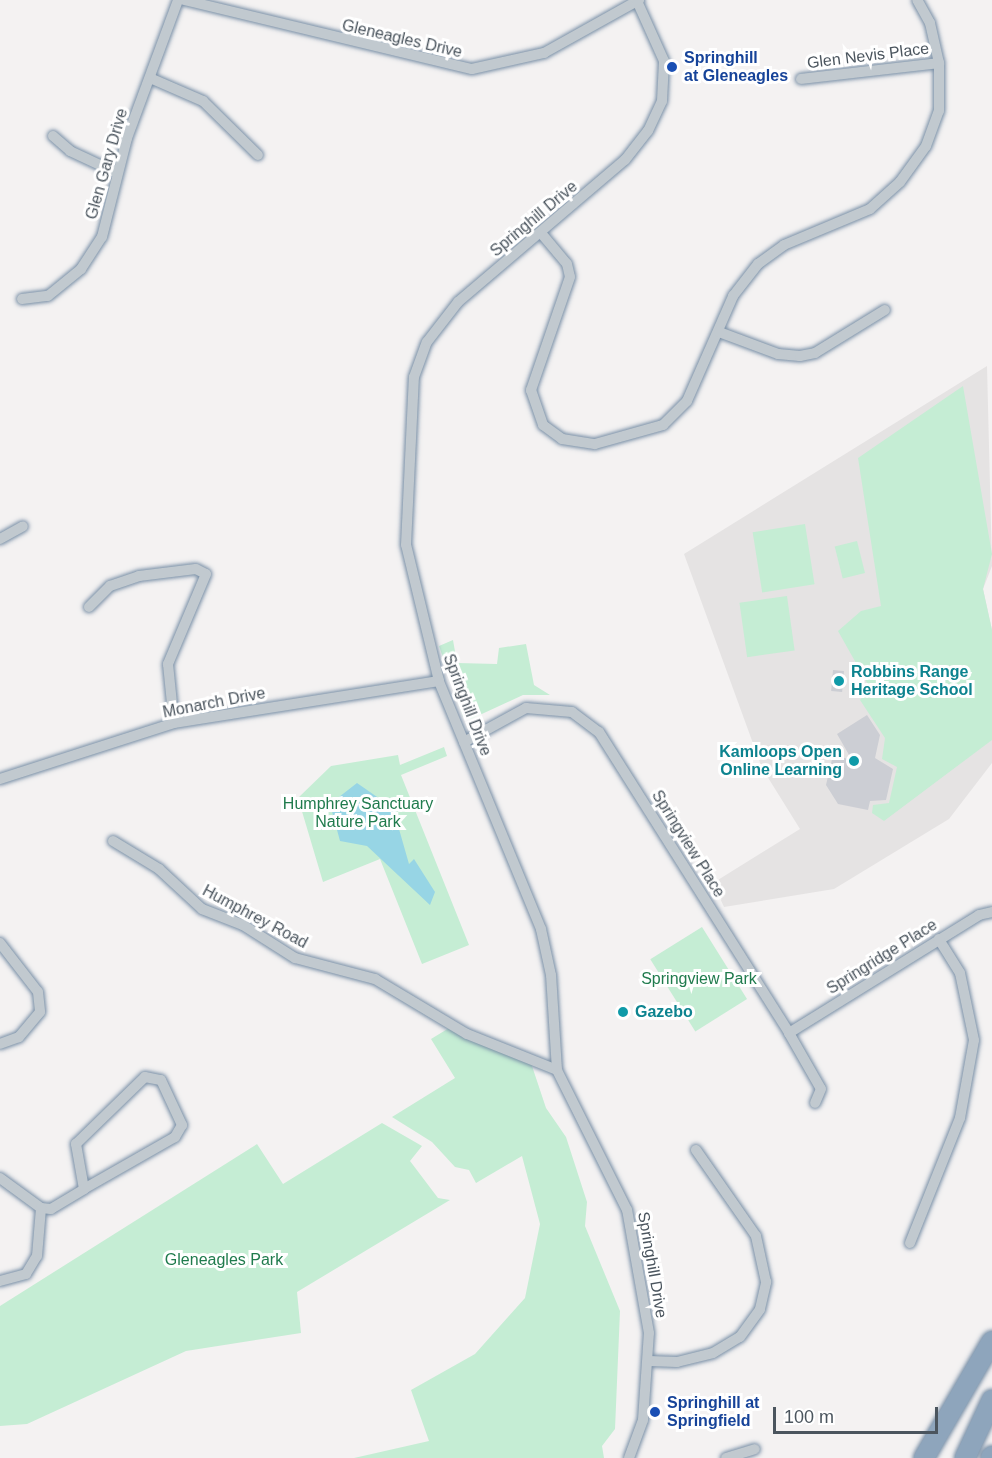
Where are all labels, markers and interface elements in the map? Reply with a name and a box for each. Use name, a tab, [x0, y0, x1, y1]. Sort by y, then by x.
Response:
street label: Gleneagles Drive	[340, 16, 464, 62]
street label: Glen Nevis Place	[806, 39, 930, 73]
place label: Springhill at Gleneagles	[684, 48, 788, 86]
marker: Springhill at Gleneagles	[665, 60, 679, 74]
street label: Glen Gary Drive	[82, 106, 132, 222]
street label: Springhill Drive	[487, 177, 581, 261]
street label: Springhill Drive	[439, 651, 495, 759]
place label: Robbins Range Heritage School	[851, 662, 973, 700]
marker: Robbins Range Heritage School	[832, 674, 846, 688]
street label: Monarch Drive	[161, 684, 267, 722]
place label: Kamloops Open Online Learning	[719, 742, 842, 780]
marker: Kamloops Open Online Learning	[847, 754, 861, 768]
street label: Springview Place	[647, 787, 729, 901]
park label: Humphrey Sanctuary Nature Park	[283, 794, 433, 832]
street label: Humphrey Road	[199, 881, 311, 953]
street label: Springridge Place	[823, 915, 941, 999]
park label: Springview Park	[641, 969, 757, 989]
place label: Gazebo	[635, 1002, 693, 1022]
marker: Gazebo	[616, 1005, 630, 1019]
street label: Springhill Drive	[633, 1210, 671, 1320]
park label: Gleneagles Park	[165, 1250, 283, 1270]
place label: Springhill at Springfield	[667, 1393, 759, 1431]
scale bar	[776, 1395, 941, 1433]
marker: Springhill at Springfield	[648, 1405, 662, 1419]
text: 100 m	[784, 1407, 834, 1427]

